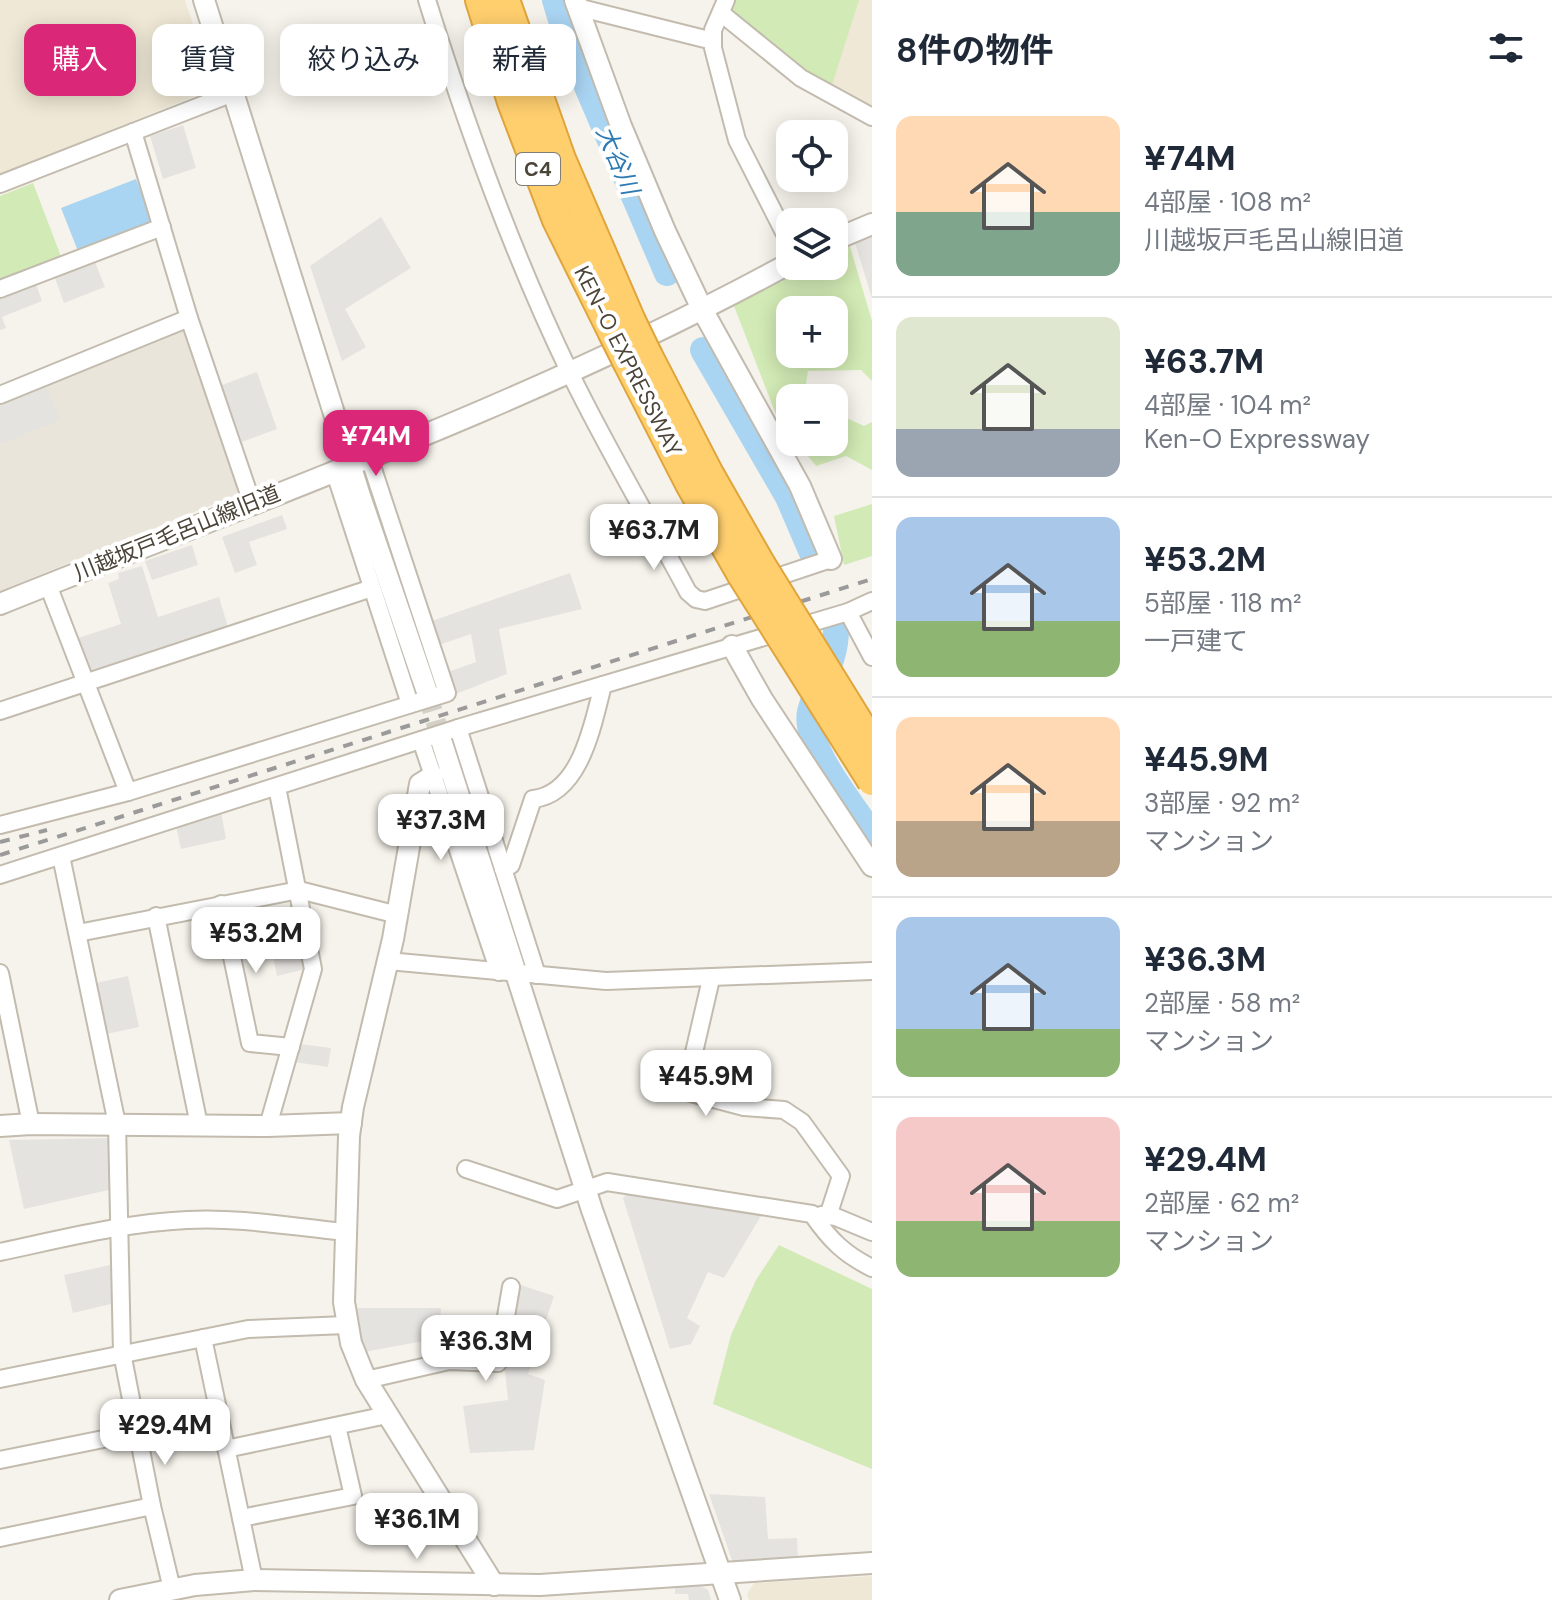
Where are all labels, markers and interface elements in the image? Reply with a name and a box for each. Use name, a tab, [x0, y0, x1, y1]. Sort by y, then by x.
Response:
chip: 購入	[24, 24, 136, 96]
chip: 賃貸	[152, 24, 264, 96]
chip: 絞り込み	[280, 24, 448, 96]
chip: 新着	[464, 24, 576, 96]
icon: filters	[1484, 26, 1528, 70]
text: 8件の物件	[896, 28, 1054, 73]
map controls	[776, 120, 848, 456]
button: locate	[776, 120, 848, 192]
water label: 大谷川	[590, 121, 648, 202]
text: ¥74M	[1144, 136, 1236, 181]
icon: home	[960, 148, 1056, 244]
road number: C4	[516, 153, 560, 185]
text: 4部屋 · 108 m²	[1144, 185, 1311, 219]
button: layers	[776, 208, 848, 280]
text: 川越坂戸毛呂山線旧道	[1144, 223, 1404, 257]
street label: KEN-O EXPRESSWAY	[567, 261, 689, 461]
button: +	[776, 296, 848, 368]
text: ¥63.7M	[1144, 339, 1264, 384]
icon: home	[960, 349, 1056, 445]
button: −	[776, 384, 848, 456]
text: 4部屋 · 104 m²	[1144, 388, 1311, 422]
pin: ¥74M	[329, 410, 423, 478]
text: ¥74M	[341, 419, 411, 453]
text: Ken-O Expressway	[1144, 422, 1370, 456]
street label: 川越坂戸毛呂山線旧道	[70, 478, 284, 588]
pin: ¥63.7M	[589, 504, 719, 572]
text: ¥63.7M	[608, 513, 700, 547]
text: ¥53.2M	[1144, 537, 1266, 582]
icon: home	[960, 549, 1056, 645]
text: 5部屋 · 118 m²	[1144, 586, 1302, 620]
text: 一戸建て	[1144, 624, 1248, 658]
text: ¥45.9M	[1144, 737, 1269, 782]
icon: home	[960, 749, 1056, 845]
text: 3部屋 · 92 m²	[1144, 786, 1300, 820]
pin: ¥37.3M	[376, 794, 506, 862]
text: ¥37.3M	[396, 803, 486, 837]
text: マンション	[1144, 824, 1274, 858]
pin: ¥53.2M	[191, 907, 321, 975]
text: ¥53.2M	[209, 916, 303, 950]
text: ¥36.3M	[1144, 937, 1266, 982]
icon: home	[960, 949, 1056, 1045]
text: 2部屋 · 58 m²	[1144, 986, 1300, 1020]
text: マンション	[1144, 1024, 1274, 1058]
pin: ¥45.9M	[641, 1050, 771, 1118]
text: ¥45.9M	[658, 1059, 754, 1093]
text: ¥29.4M	[1144, 1137, 1267, 1182]
icon: home	[960, 1149, 1056, 1245]
text: 2部屋 · 62 m²	[1144, 1186, 1299, 1220]
text: マンション	[1144, 1224, 1274, 1258]
pin: ¥36.3M	[421, 1315, 551, 1383]
text: ¥36.3M	[439, 1324, 533, 1358]
pin: ¥29.4M	[100, 1399, 230, 1467]
text: ¥29.4M	[118, 1408, 212, 1442]
pin: ¥36.1M	[352, 1493, 482, 1561]
text: ¥36.1M	[374, 1502, 460, 1536]

